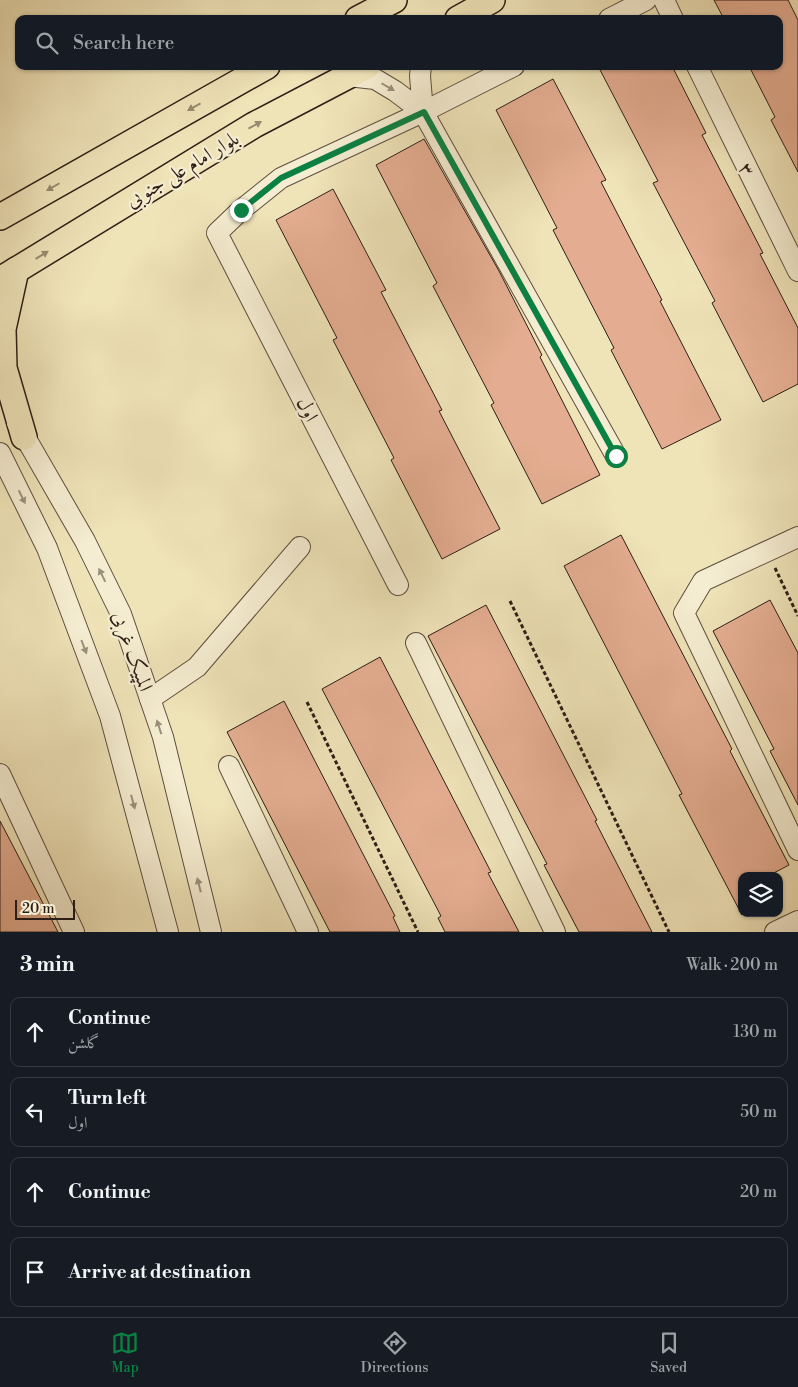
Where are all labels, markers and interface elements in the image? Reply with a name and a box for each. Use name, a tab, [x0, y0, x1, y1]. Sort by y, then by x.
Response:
search box	[15, 15, 783, 70]
icon: search	[33, 29, 61, 57]
text: Search here	[73, 31, 174, 55]
one-way arrow	[381, 83, 396, 91]
one-way arrow	[188, 103, 201, 112]
one-way arrow	[249, 120, 262, 129]
street label: بلوار امام علی جنوبی	[121, 127, 246, 217]
street label: ۳	[732, 159, 759, 180]
one-way arrow	[46, 183, 60, 192]
route end	[230, 199, 253, 222]
one-way arrow	[35, 250, 48, 259]
street label: اول	[290, 393, 323, 426]
route start	[605, 445, 628, 468]
one-way arrow	[18, 490, 26, 504]
one-way arrow	[98, 568, 106, 582]
street label: المپیک غربی	[105, 608, 158, 695]
one-way arrow	[80, 640, 88, 655]
one-way arrow	[155, 719, 163, 734]
one-way arrow	[129, 794, 137, 809]
map controls	[738, 872, 783, 917]
button: layers	[738, 872, 783, 917]
one-way arrow	[195, 877, 203, 892]
scale bar	[15, 897, 75, 920]
text: 20 m	[22, 900, 54, 918]
text: 3 min	[20, 952, 75, 978]
text: Walk · 200 m	[686, 955, 778, 975]
text: Continue	[68, 1006, 151, 1030]
icon: ahead	[21, 1018, 49, 1046]
text: 130 m	[733, 1022, 777, 1042]
text: گلشن	[68, 1033, 99, 1053]
text: Turn left	[68, 1086, 147, 1110]
icon: left	[21, 1098, 49, 1126]
text: 50 m	[740, 1102, 777, 1122]
text: اول	[68, 1113, 88, 1133]
icon: ahead	[21, 1178, 49, 1206]
text: Continue	[68, 1180, 151, 1204]
text: 20 m	[740, 1182, 777, 1202]
icon: arrive	[21, 1258, 49, 1286]
text: Arrive at destination	[68, 1260, 251, 1284]
tab: Map	[111, 1329, 139, 1377]
tab: Directions	[361, 1329, 428, 1377]
tab: Saved	[650, 1329, 687, 1377]

